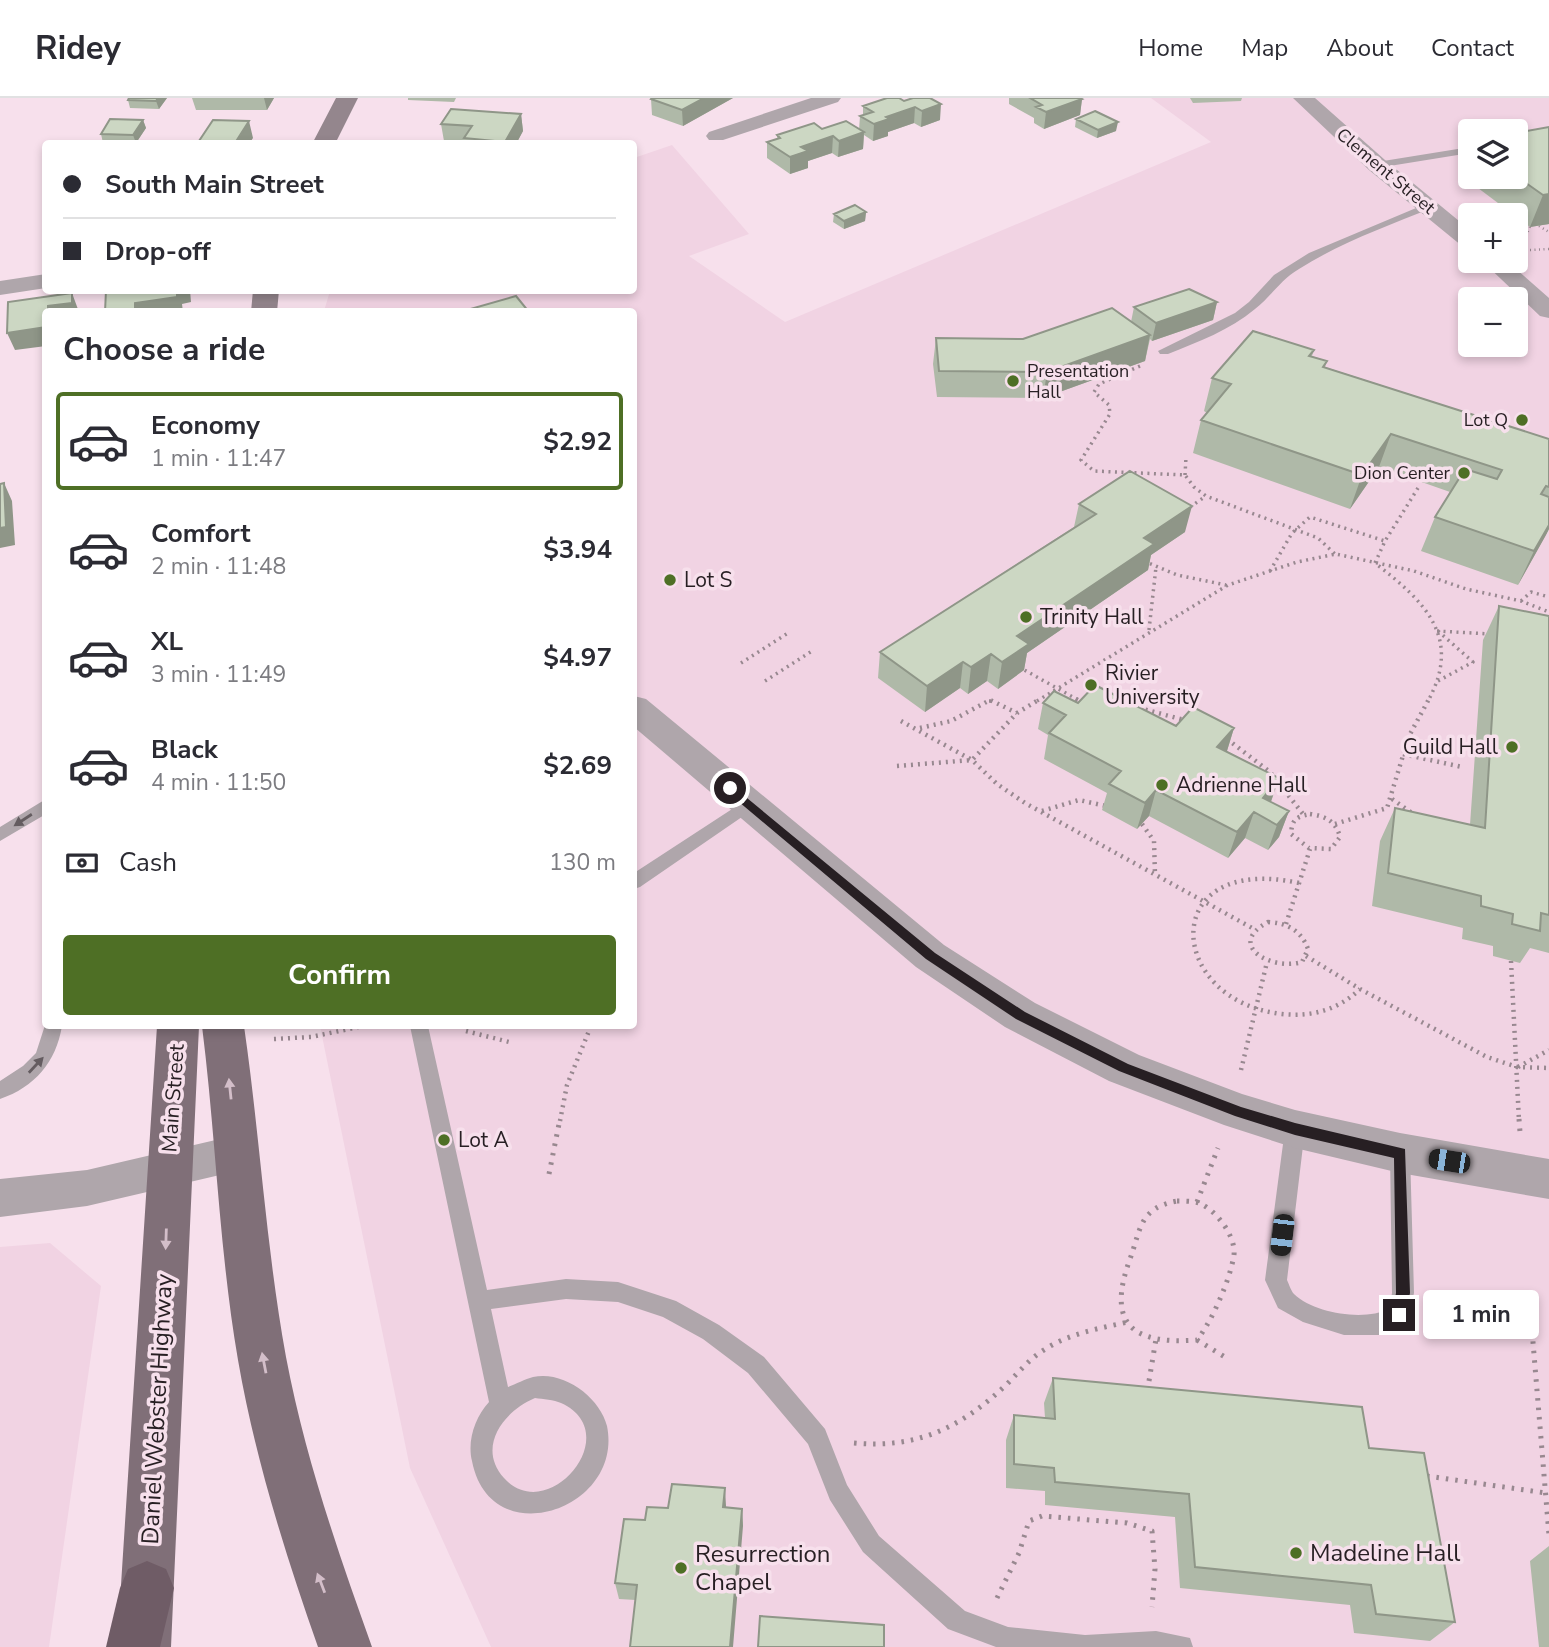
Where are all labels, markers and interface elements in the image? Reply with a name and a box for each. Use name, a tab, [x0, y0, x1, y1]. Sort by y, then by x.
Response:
text: Ridey	[35, 26, 121, 71]
text: Home	[1138, 32, 1203, 64]
text: Map	[1241, 32, 1288, 64]
text: About	[1326, 32, 1393, 64]
text: Contact	[1431, 32, 1514, 64]
map controls	[1458, 119, 1528, 357]
button: layers	[1458, 119, 1528, 189]
street label: Clement Street	[1331, 123, 1441, 220]
text: South Main Street	[105, 167, 324, 202]
button: +	[1458, 203, 1528, 273]
text: Drop-off	[105, 234, 211, 269]
button: −	[1458, 287, 1528, 357]
text: Choose a ride	[63, 328, 265, 371]
place label: Presentation Hall	[1027, 359, 1129, 404]
marker: Presentation Hall	[1005, 373, 1021, 389]
text: Economy	[151, 408, 260, 443]
place label: Lot Q	[1464, 408, 1508, 432]
icon: car	[67, 410, 130, 473]
marker: Lot Q	[1514, 412, 1530, 428]
text: $2.92	[543, 424, 612, 459]
text: 1 min · 11:47	[151, 443, 286, 474]
place label: Dion Center	[1354, 461, 1451, 485]
marker: Dion Center	[1456, 465, 1472, 481]
text: Comfort	[151, 516, 251, 551]
icon: car	[67, 518, 130, 581]
text: $3.94	[543, 532, 612, 567]
text: 2 min · 11:48	[151, 551, 286, 582]
place label: Lot S	[684, 566, 733, 594]
marker: Lot S	[662, 572, 678, 588]
place label: Trinity Hall	[1040, 603, 1144, 631]
marker: Trinity Hall	[1018, 609, 1034, 625]
text: XL	[151, 624, 183, 659]
icon: car	[67, 626, 130, 689]
text: $4.97	[543, 640, 612, 675]
text: 3 min · 11:49	[151, 659, 286, 690]
place label: Rivier University	[1105, 659, 1200, 711]
marker: Rivier University	[1083, 677, 1099, 693]
text: Black	[151, 732, 218, 767]
place label: Guild Hall	[1403, 733, 1499, 761]
icon: car	[67, 734, 130, 797]
marker: Guild Hall	[1504, 739, 1520, 755]
text: $2.69	[543, 748, 612, 783]
text: 4 min · 11:50	[151, 767, 286, 798]
place label: Adrienne Hall	[1176, 771, 1308, 799]
route start	[714, 772, 746, 804]
marker: Adrienne Hall	[1154, 777, 1170, 793]
one-way arrow	[13, 813, 32, 826]
icon: cash	[63, 844, 101, 882]
text: Cash	[119, 845, 177, 880]
text: 130 m	[549, 847, 616, 878]
button: Confirm	[63, 935, 616, 1015]
street label: Main Street	[155, 1042, 191, 1153]
one-way arrow	[28, 1057, 44, 1074]
one-way arrow	[224, 1078, 235, 1100]
place label: Lot A	[458, 1126, 509, 1154]
marker: Lot A	[436, 1132, 452, 1148]
car	[1427, 1147, 1472, 1175]
car	[1270, 1213, 1295, 1257]
one-way arrow	[160, 1228, 172, 1250]
street label: Daniel Webster Highway	[134, 1272, 180, 1545]
callout: 1 min	[1424, 1290, 1539, 1340]
route end	[1383, 1299, 1415, 1331]
text: 1 min	[1451, 1299, 1511, 1330]
one-way arrow	[258, 1352, 269, 1374]
place label: Madeline Hall	[1310, 1537, 1460, 1569]
place label: Resurrection Chapel	[695, 1538, 830, 1598]
marker: Madeline Hall	[1288, 1545, 1304, 1561]
marker: Resurrection Chapel	[673, 1560, 689, 1576]
one-way arrow	[316, 1572, 327, 1593]

